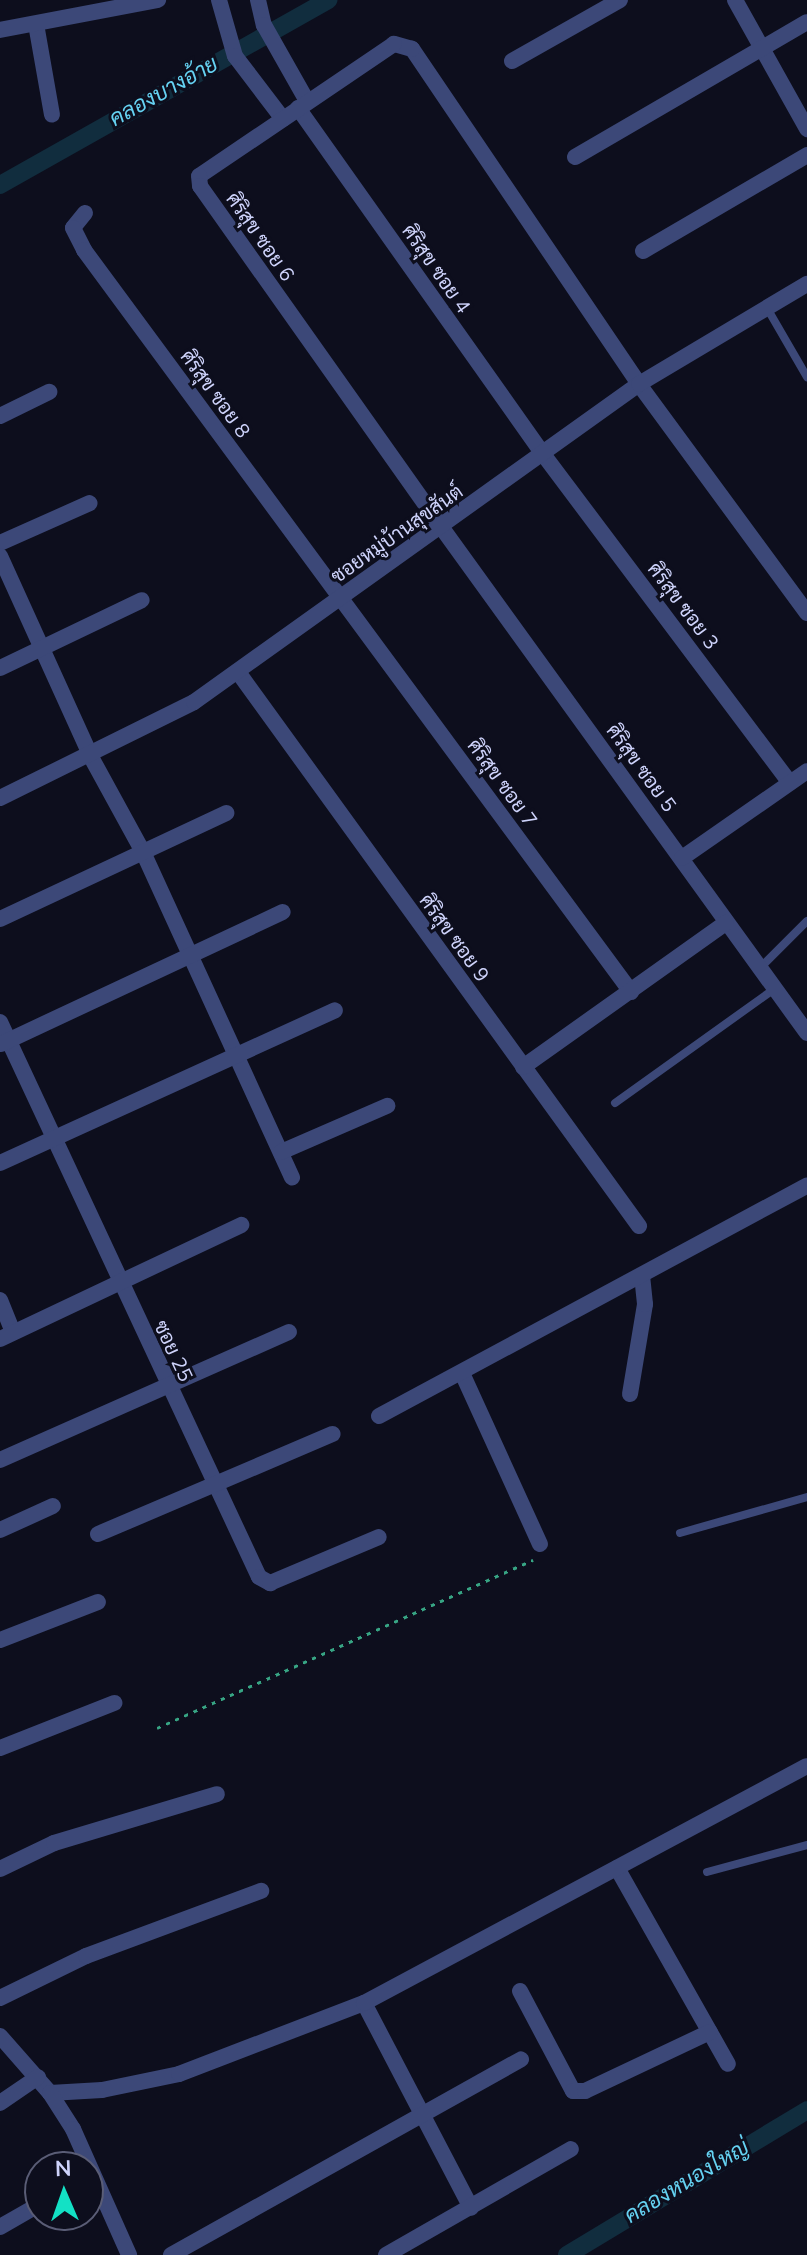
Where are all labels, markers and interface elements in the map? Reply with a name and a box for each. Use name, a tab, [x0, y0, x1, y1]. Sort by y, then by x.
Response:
water label: คลองบางอ้าย	[105, 51, 223, 133]
street label: ศิริสุข ซอย 6	[221, 188, 299, 286]
street label: ศิริสุข ซอย 4	[397, 220, 475, 318]
street label: ศิริสุข ซอย 8	[175, 345, 255, 443]
street label: ซอยหมู่บ้านสุขสันต์	[326, 479, 468, 589]
street label: ศิริสุข ซอย 3	[642, 558, 724, 654]
street label: ศิริสุข ซอย 5	[601, 719, 681, 817]
street label: ศิริสุข ซอย 7	[462, 734, 542, 832]
street label: ศิริสุข ซอย 9	[414, 889, 494, 987]
street label: ซอย 25	[148, 1317, 198, 1385]
water label: คลองหนองใหญ่	[620, 2134, 754, 2230]
north arrow	[24, 2151, 104, 2231]
text: N	[54, 2154, 72, 2184]

